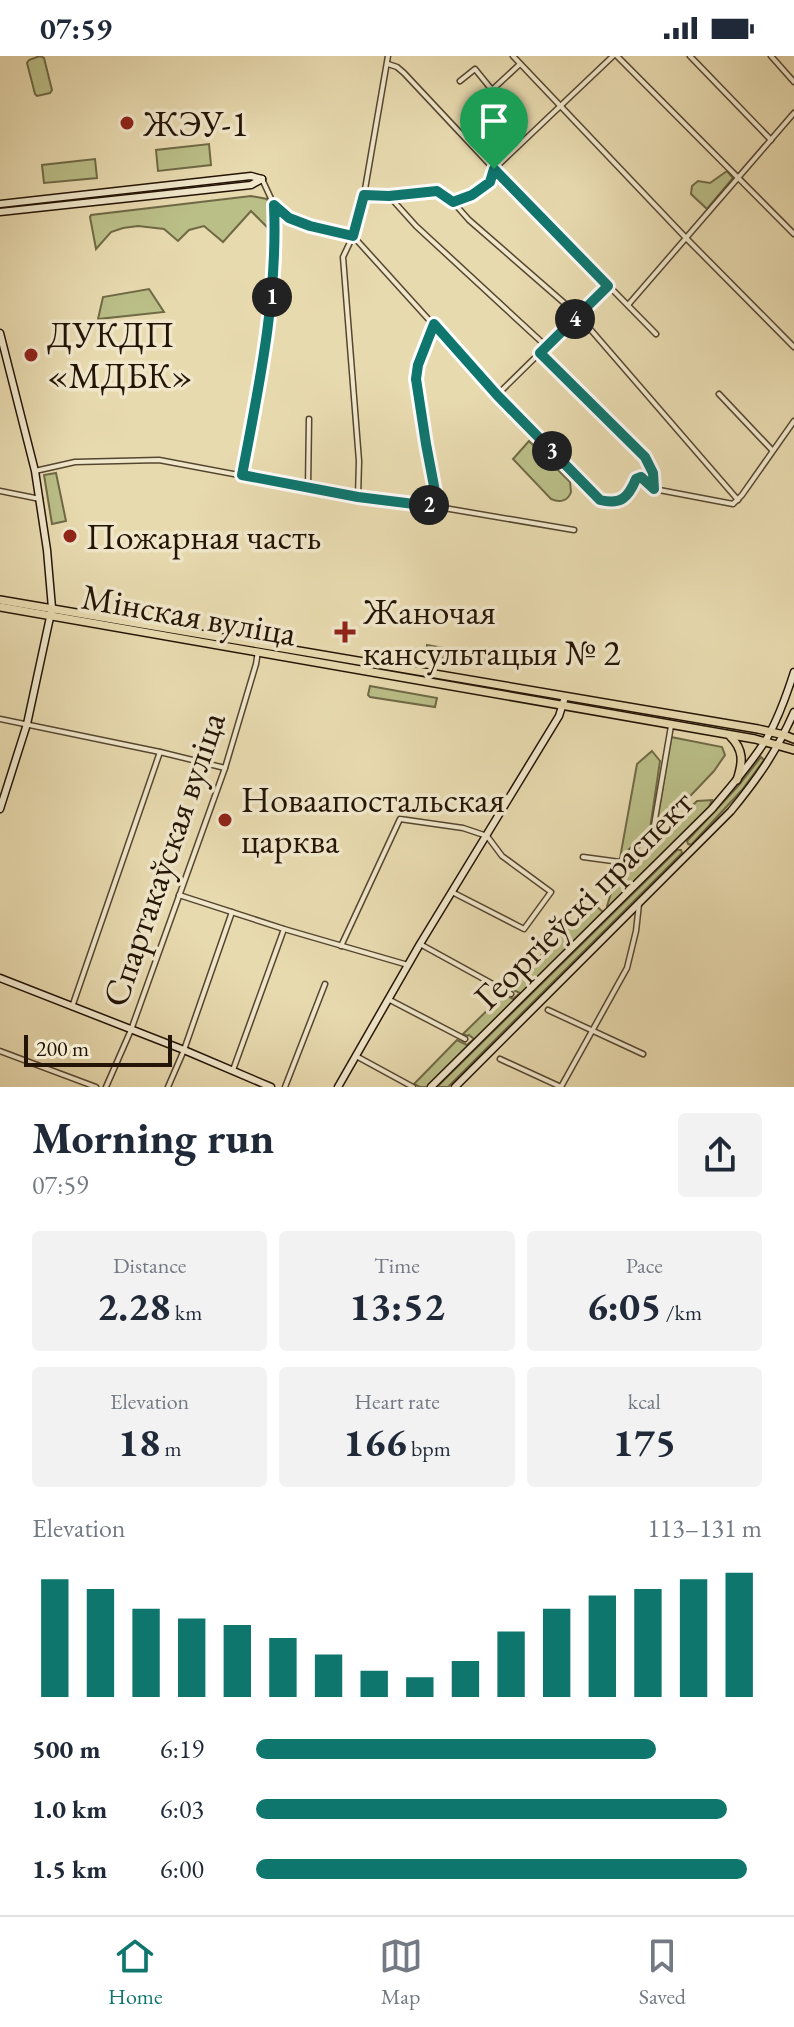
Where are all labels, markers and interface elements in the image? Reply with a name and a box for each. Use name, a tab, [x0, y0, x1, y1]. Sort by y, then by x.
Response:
text: 07:59	[40, 9, 112, 48]
pin	[460, 87, 528, 169]
icon: arrive	[472, 99, 516, 143]
place label: ЖЭУ-1	[142, 100, 248, 147]
marker: ЖЭУ-1	[118, 114, 136, 132]
pin: 1	[252, 277, 292, 317]
text: 1	[266, 282, 278, 311]
pin: 4	[555, 299, 595, 339]
text: 4	[569, 304, 581, 333]
place label: ДУКДП «МДБК»	[47, 311, 193, 399]
marker: ДУКДП «МДБК»	[22, 346, 40, 364]
pin: 3	[532, 431, 572, 471]
text: 3	[546, 436, 558, 465]
pin: 2	[409, 485, 449, 525]
text: 2	[423, 490, 435, 519]
place label: Пожарная часть	[86, 513, 321, 560]
marker: Пожарная часть	[61, 527, 79, 545]
street label: Мінская вуліца	[78, 573, 300, 657]
place label: Жаночая кансультацыя № 2	[362, 588, 620, 676]
marker: Жаночая кансультацыя № 2	[334, 621, 356, 643]
street label: Спартакаўская вуліца	[91, 705, 236, 1013]
place label: Новаапостальская царква	[241, 776, 505, 864]
street label: Георгіеўскі праспект	[463, 779, 703, 1019]
marker: Новаапостальская царква	[216, 811, 234, 829]
scale bar	[24, 1031, 172, 1067]
text: 200 m	[36, 1034, 89, 1063]
text: Morning run	[32, 1109, 274, 1166]
button: share	[678, 1113, 762, 1197]
text: 07:59	[32, 1168, 88, 1202]
text: Distance	[113, 1251, 186, 1280]
text: Time	[374, 1251, 420, 1280]
text: Pace	[626, 1251, 663, 1280]
text: 2.28	[97, 1280, 170, 1332]
text: 13:52	[349, 1280, 445, 1332]
text: 6:05	[587, 1280, 661, 1332]
text: km	[170, 1298, 202, 1327]
text: /km	[661, 1298, 702, 1327]
text: Elevation	[110, 1387, 189, 1416]
text: Heart rate	[354, 1387, 440, 1416]
text: kcal	[628, 1387, 661, 1416]
text: 18	[118, 1416, 160, 1468]
text: 166	[343, 1416, 407, 1468]
text: 175	[613, 1416, 676, 1468]
text: m	[160, 1434, 182, 1463]
text: bpm	[407, 1434, 451, 1463]
text: Elevation	[32, 1511, 126, 1545]
text: 113–131 m	[647, 1511, 762, 1545]
text: 500 m	[32, 1732, 100, 1766]
text: 6:19	[160, 1732, 204, 1766]
text: 1.0 km	[32, 1792, 107, 1826]
text: 6:03	[160, 1792, 204, 1826]
text: 1.5 km	[32, 1852, 107, 1886]
text: 6:00	[160, 1852, 204, 1886]
tab: Home	[108, 1934, 162, 2011]
tab: Map	[379, 1934, 423, 2011]
tab: Saved	[639, 1934, 686, 2011]

